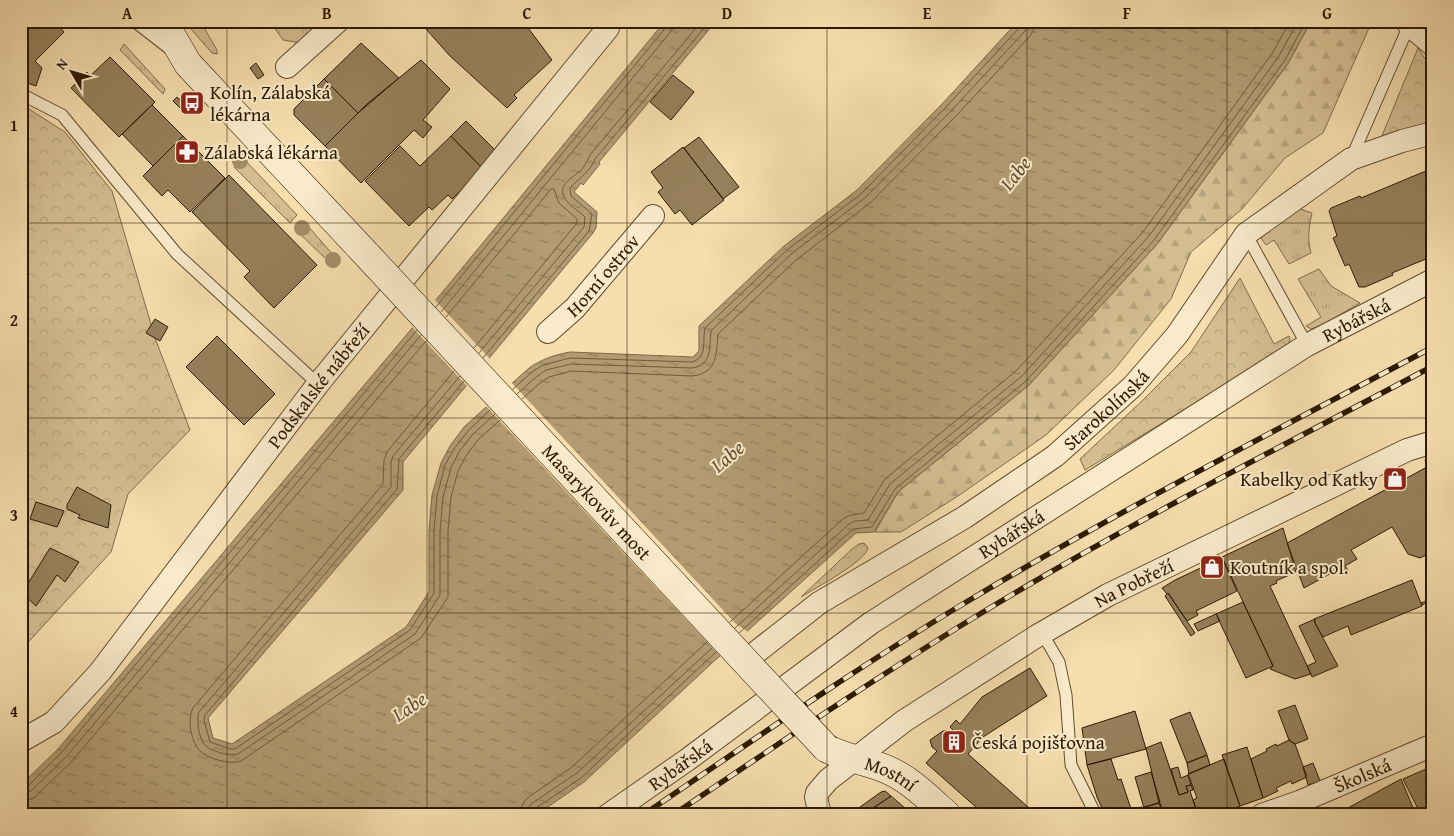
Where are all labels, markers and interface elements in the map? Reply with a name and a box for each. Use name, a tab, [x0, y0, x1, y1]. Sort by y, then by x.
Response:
text: A	[122, 1, 133, 25]
text: B	[322, 1, 332, 25]
text: C	[522, 1, 532, 25]
text: D	[722, 1, 732, 25]
text: E	[923, 1, 932, 25]
text: F	[1123, 1, 1131, 25]
text: G	[1322, 1, 1332, 25]
north arrow	[48, 48, 98, 98]
text: N	[51, 54, 73, 74]
place label: Kolín, Zálabská lékárna	[210, 78, 330, 128]
bus stop icon: Kolín, Zálabská lékárna	[179, 90, 205, 116]
text: 1	[10, 113, 18, 137]
place label: Zálabská lékárna	[204, 138, 338, 166]
pharmacy icon: Zálabská lékárna	[174, 139, 200, 165]
water label: Labe	[992, 150, 1038, 197]
street label: Horní ostrov	[560, 227, 646, 323]
street label: Rybářská	[1317, 290, 1395, 349]
text: 2	[10, 308, 18, 332]
street label: Podskalské nábřeží	[260, 317, 376, 454]
street label: Starokolínská	[1056, 363, 1156, 457]
water label: Labe	[703, 433, 750, 479]
street label: Masarykovův most	[536, 438, 658, 567]
place label: Kabelky od Katky	[1240, 465, 1379, 493]
shop icon: Kabelky od Katky	[1382, 466, 1408, 492]
street label: Rybářská	[973, 502, 1050, 565]
text: 3	[10, 503, 18, 527]
street label: Na Pobřeží	[1088, 551, 1179, 614]
place label: Koutník a spol.	[1230, 553, 1348, 581]
shop icon: Koutník a spol.	[1199, 554, 1225, 580]
water label: Labe	[385, 684, 432, 729]
text: 4	[10, 699, 18, 723]
place label: Česká pojišťovna	[972, 728, 1105, 756]
building icon: Česká pojišťovna	[941, 729, 967, 755]
street label: Rybářská	[642, 732, 718, 797]
street label: Mostní	[861, 749, 924, 798]
street label: Školská	[1329, 750, 1395, 800]

